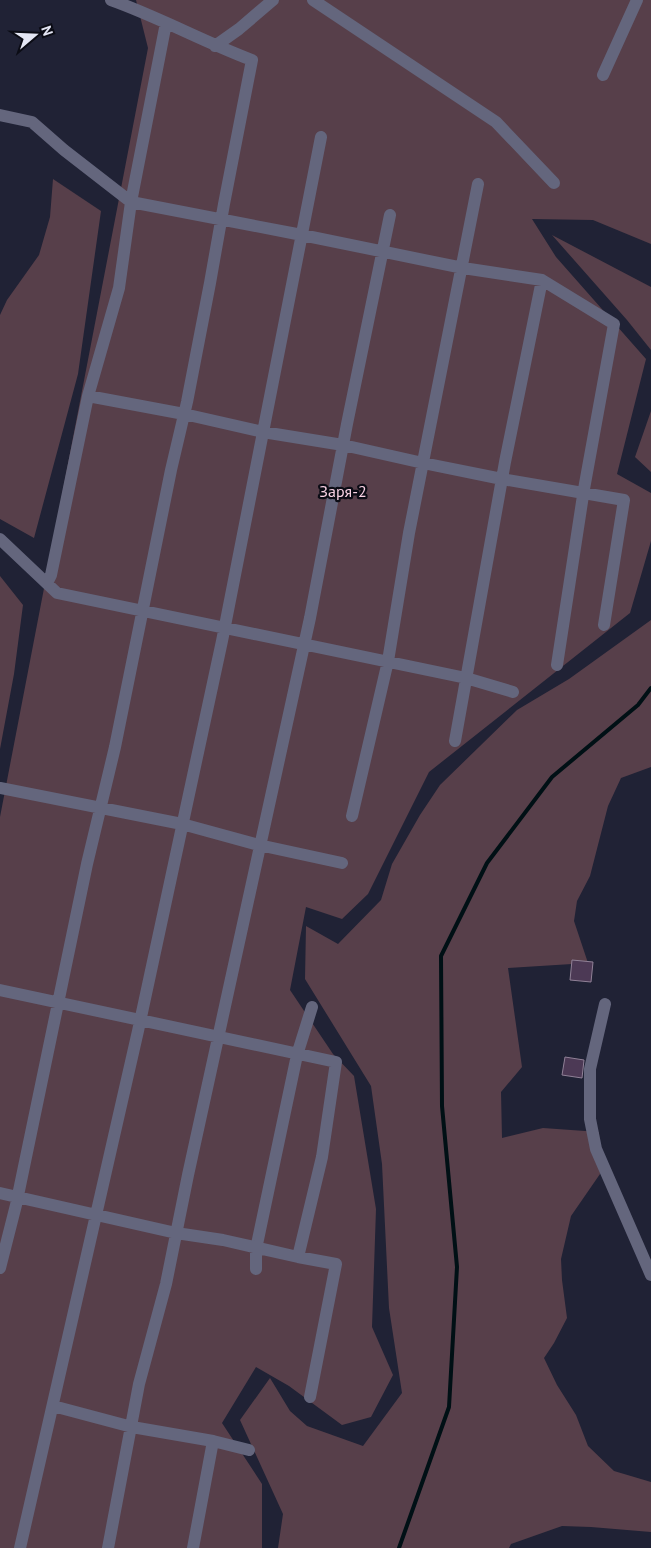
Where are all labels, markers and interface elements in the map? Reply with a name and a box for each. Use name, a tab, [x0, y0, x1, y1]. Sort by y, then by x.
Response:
north arrow	[10, 10, 60, 60]
text: N	[37, 23, 57, 38]
park label: Заря-2	[319, 481, 367, 501]

